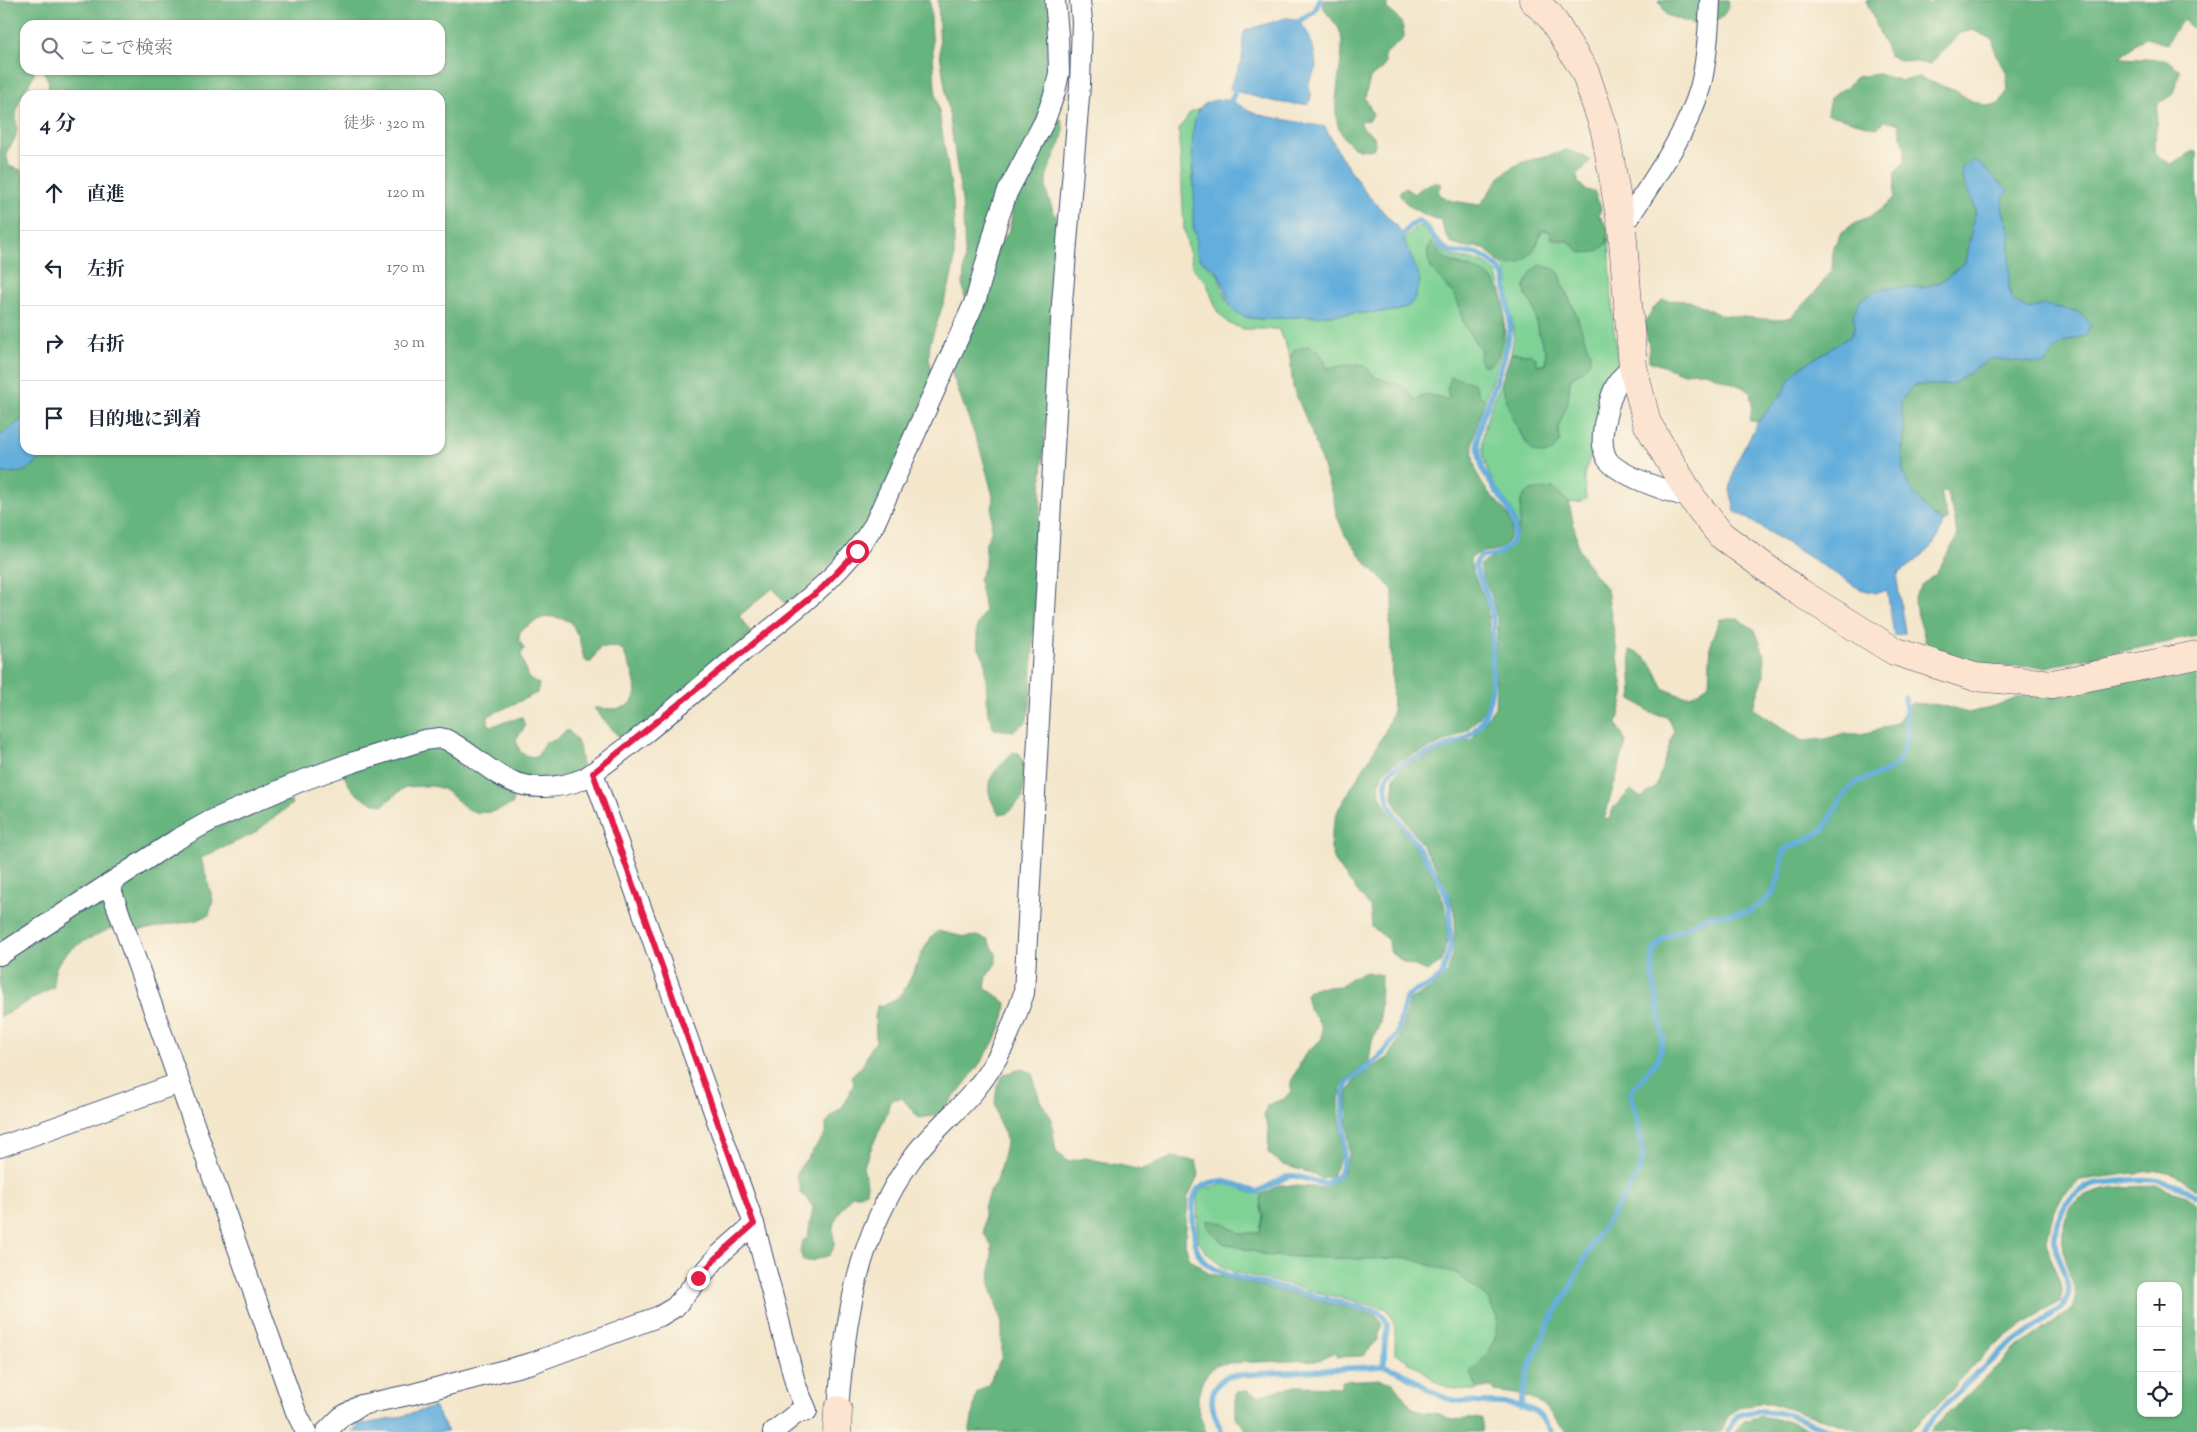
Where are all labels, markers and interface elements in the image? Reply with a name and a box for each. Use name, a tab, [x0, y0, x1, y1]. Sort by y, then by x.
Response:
search box	[20, 20, 445, 75]
icon: search	[38, 34, 66, 62]
text: ここで検索	[78, 36, 173, 63]
text: 4 分	[40, 110, 76, 140]
text: 徒歩 · 320 m	[343, 113, 425, 136]
icon: ahead	[40, 179, 68, 207]
text: 直進	[87, 182, 125, 209]
text: 120 m	[387, 182, 425, 205]
icon: left	[40, 254, 68, 282]
text: 左折	[87, 257, 125, 284]
text: 170 m	[387, 257, 425, 280]
icon: right	[40, 329, 68, 357]
text: 右折	[87, 332, 125, 359]
text: 30 m	[394, 332, 425, 355]
icon: arrive	[40, 404, 68, 432]
text: 目的地に到着	[87, 407, 201, 434]
route start	[846, 540, 869, 563]
route end	[687, 1267, 710, 1290]
map controls	[2137, 1282, 2182, 1417]
button: +	[2137, 1282, 2182, 1327]
button: −	[2137, 1327, 2182, 1372]
button: locate	[2137, 1372, 2182, 1417]

